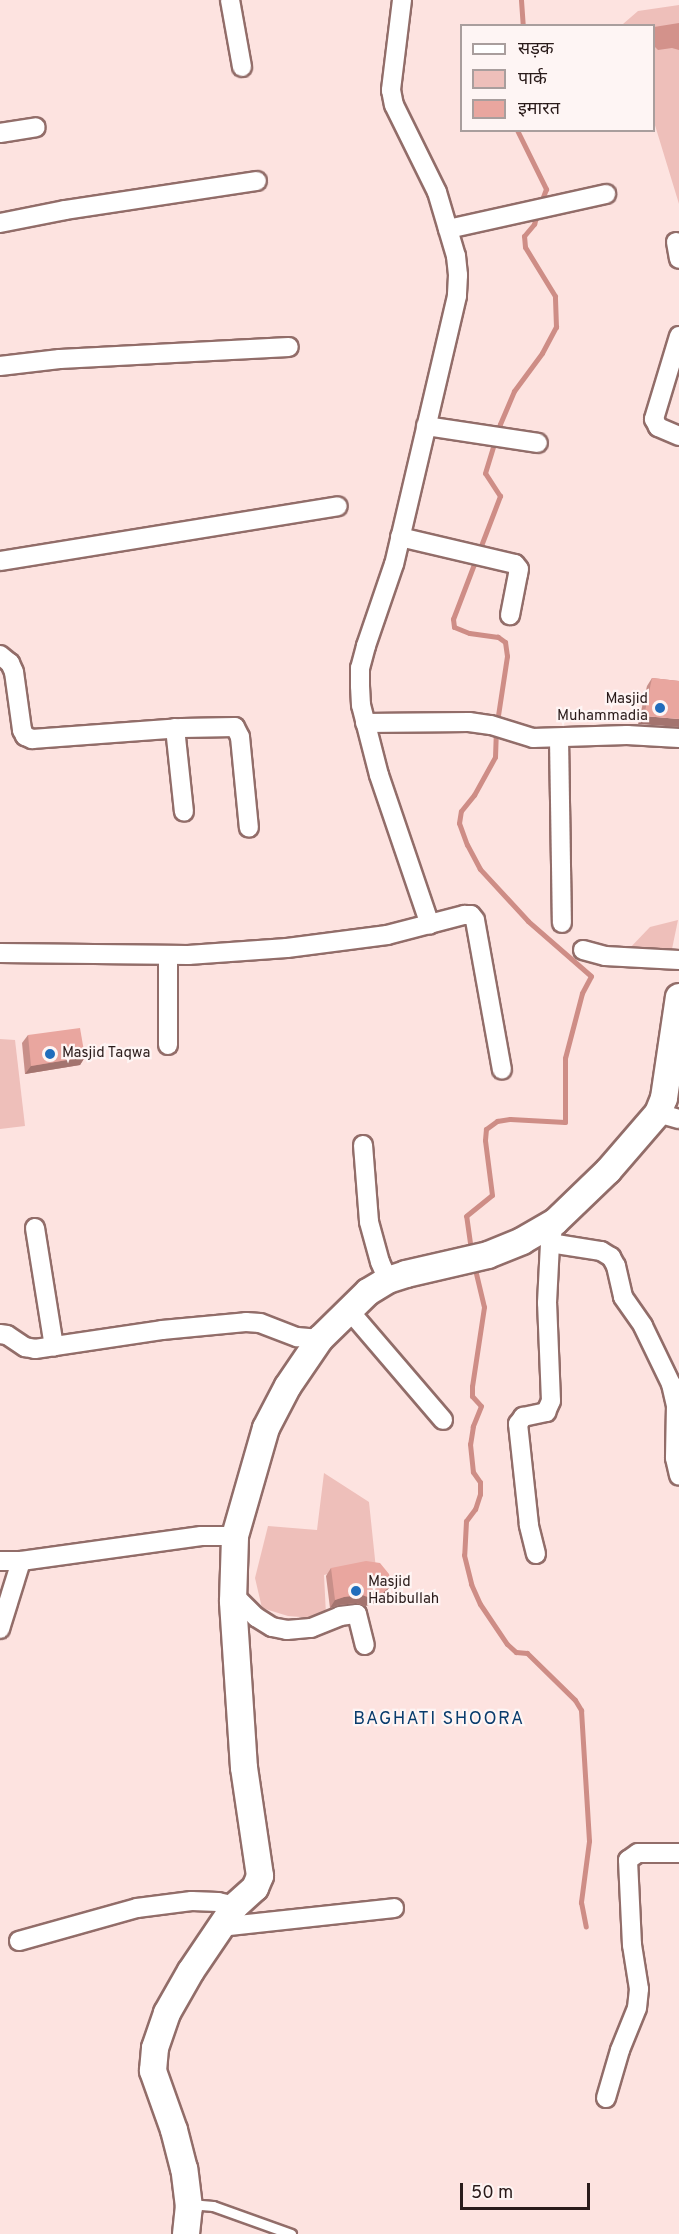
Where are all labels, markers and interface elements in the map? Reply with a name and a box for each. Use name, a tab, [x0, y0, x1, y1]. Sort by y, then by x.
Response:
legend	[460, 24, 655, 132]
text: सड़क	[518, 38, 554, 61]
text: पार्क	[518, 68, 547, 91]
text: इमारत	[518, 98, 560, 121]
place label: Masjid Muhammadia	[557, 690, 648, 725]
marker: Masjid Muhammadia	[653, 701, 667, 715]
place label: Masjid Taqwa	[62, 1045, 151, 1063]
marker: Masjid Taqwa	[43, 1047, 57, 1061]
place label: Masjid Habibullah	[368, 1573, 439, 1608]
marker: Masjid Habibullah	[349, 1584, 363, 1598]
district label: BAGHATI SHOORA	[353, 1709, 525, 1731]
scale bar	[463, 2171, 594, 2209]
text: 50 m	[471, 2182, 513, 2205]

